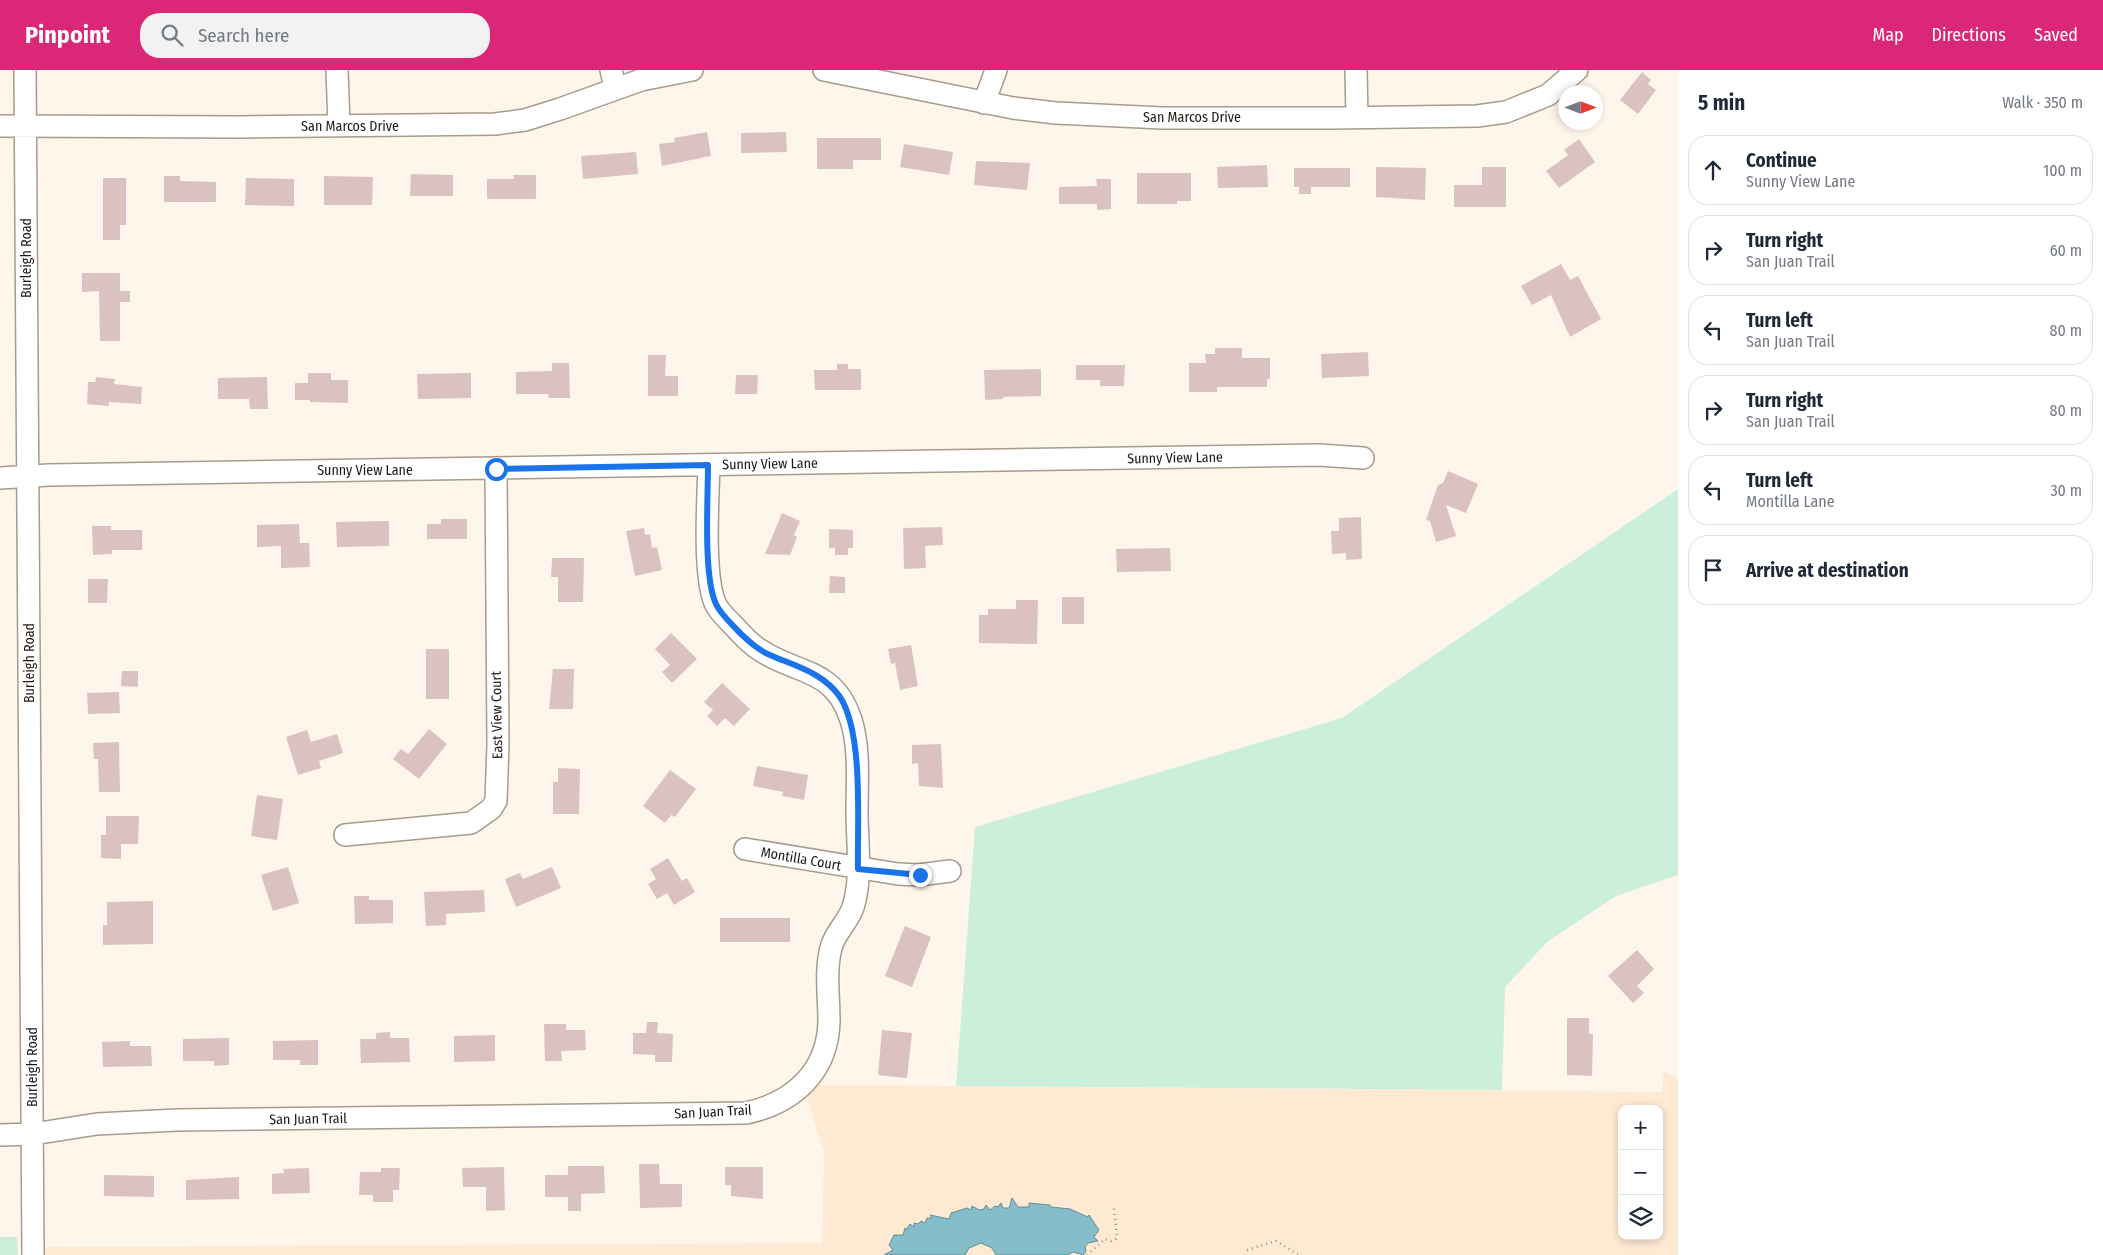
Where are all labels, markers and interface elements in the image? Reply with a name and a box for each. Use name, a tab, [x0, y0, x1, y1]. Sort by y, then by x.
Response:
search box	[140, 13, 490, 58]
text: Pinpoint	[25, 21, 110, 49]
icon: search	[158, 21, 186, 49]
text: Search here	[198, 24, 289, 47]
text: Map	[1872, 24, 1904, 46]
text: Directions	[1932, 24, 2006, 46]
text: Saved	[2034, 24, 2078, 46]
north arrow	[1558, 85, 1603, 130]
text: 5 min	[1698, 90, 1745, 116]
text: Walk · 350 m	[2002, 93, 2083, 112]
street label: San Marcos Drive	[1143, 109, 1241, 126]
street label: San Marcos Drive	[301, 118, 399, 135]
text: Continue	[1746, 149, 1817, 172]
icon: ahead	[1699, 156, 1727, 184]
text: 100 m	[2043, 161, 2082, 180]
text: Sunny View Lane	[1746, 172, 1855, 191]
street label: Burleigh Road	[18, 218, 35, 298]
text: Turn right	[1746, 229, 1823, 252]
icon: right	[1699, 236, 1727, 264]
text: 60 m	[2050, 241, 2082, 260]
text: San Juan Trail	[1746, 252, 1835, 271]
text: Turn left	[1746, 309, 1813, 332]
icon: left	[1699, 316, 1727, 344]
text: 80 m	[2050, 321, 2082, 340]
text: San Juan Trail	[1746, 332, 1835, 351]
text: Turn right	[1746, 389, 1823, 412]
icon: right	[1699, 396, 1727, 424]
text: 80 m	[2050, 401, 2082, 420]
text: San Juan Trail	[1746, 412, 1835, 431]
street label: Sunny View Lane	[1127, 449, 1223, 467]
street label: Sunny View Lane	[722, 455, 818, 473]
route start	[485, 458, 508, 481]
street label: Sunny View Lane	[317, 462, 413, 479]
text: Turn left	[1746, 469, 1813, 492]
icon: left	[1699, 476, 1727, 504]
text: 30 m	[2050, 481, 2082, 500]
text: Montilla Lane	[1746, 492, 1835, 511]
icon: arrive	[1699, 556, 1727, 584]
text: Arrive at destination	[1746, 559, 1909, 582]
street label: Burleigh Road	[21, 623, 38, 703]
street label: East View Court	[488, 670, 506, 759]
street label: Montilla Court	[760, 844, 843, 874]
route end	[909, 864, 932, 887]
street label: Burleigh Road	[24, 1027, 41, 1107]
street label: San Juan Trail	[674, 1101, 753, 1123]
map controls	[1618, 1105, 1663, 1240]
button: +	[1618, 1105, 1663, 1150]
street label: San Juan Trail	[269, 1110, 347, 1128]
button: −	[1618, 1150, 1663, 1195]
button: layers	[1618, 1195, 1663, 1240]

